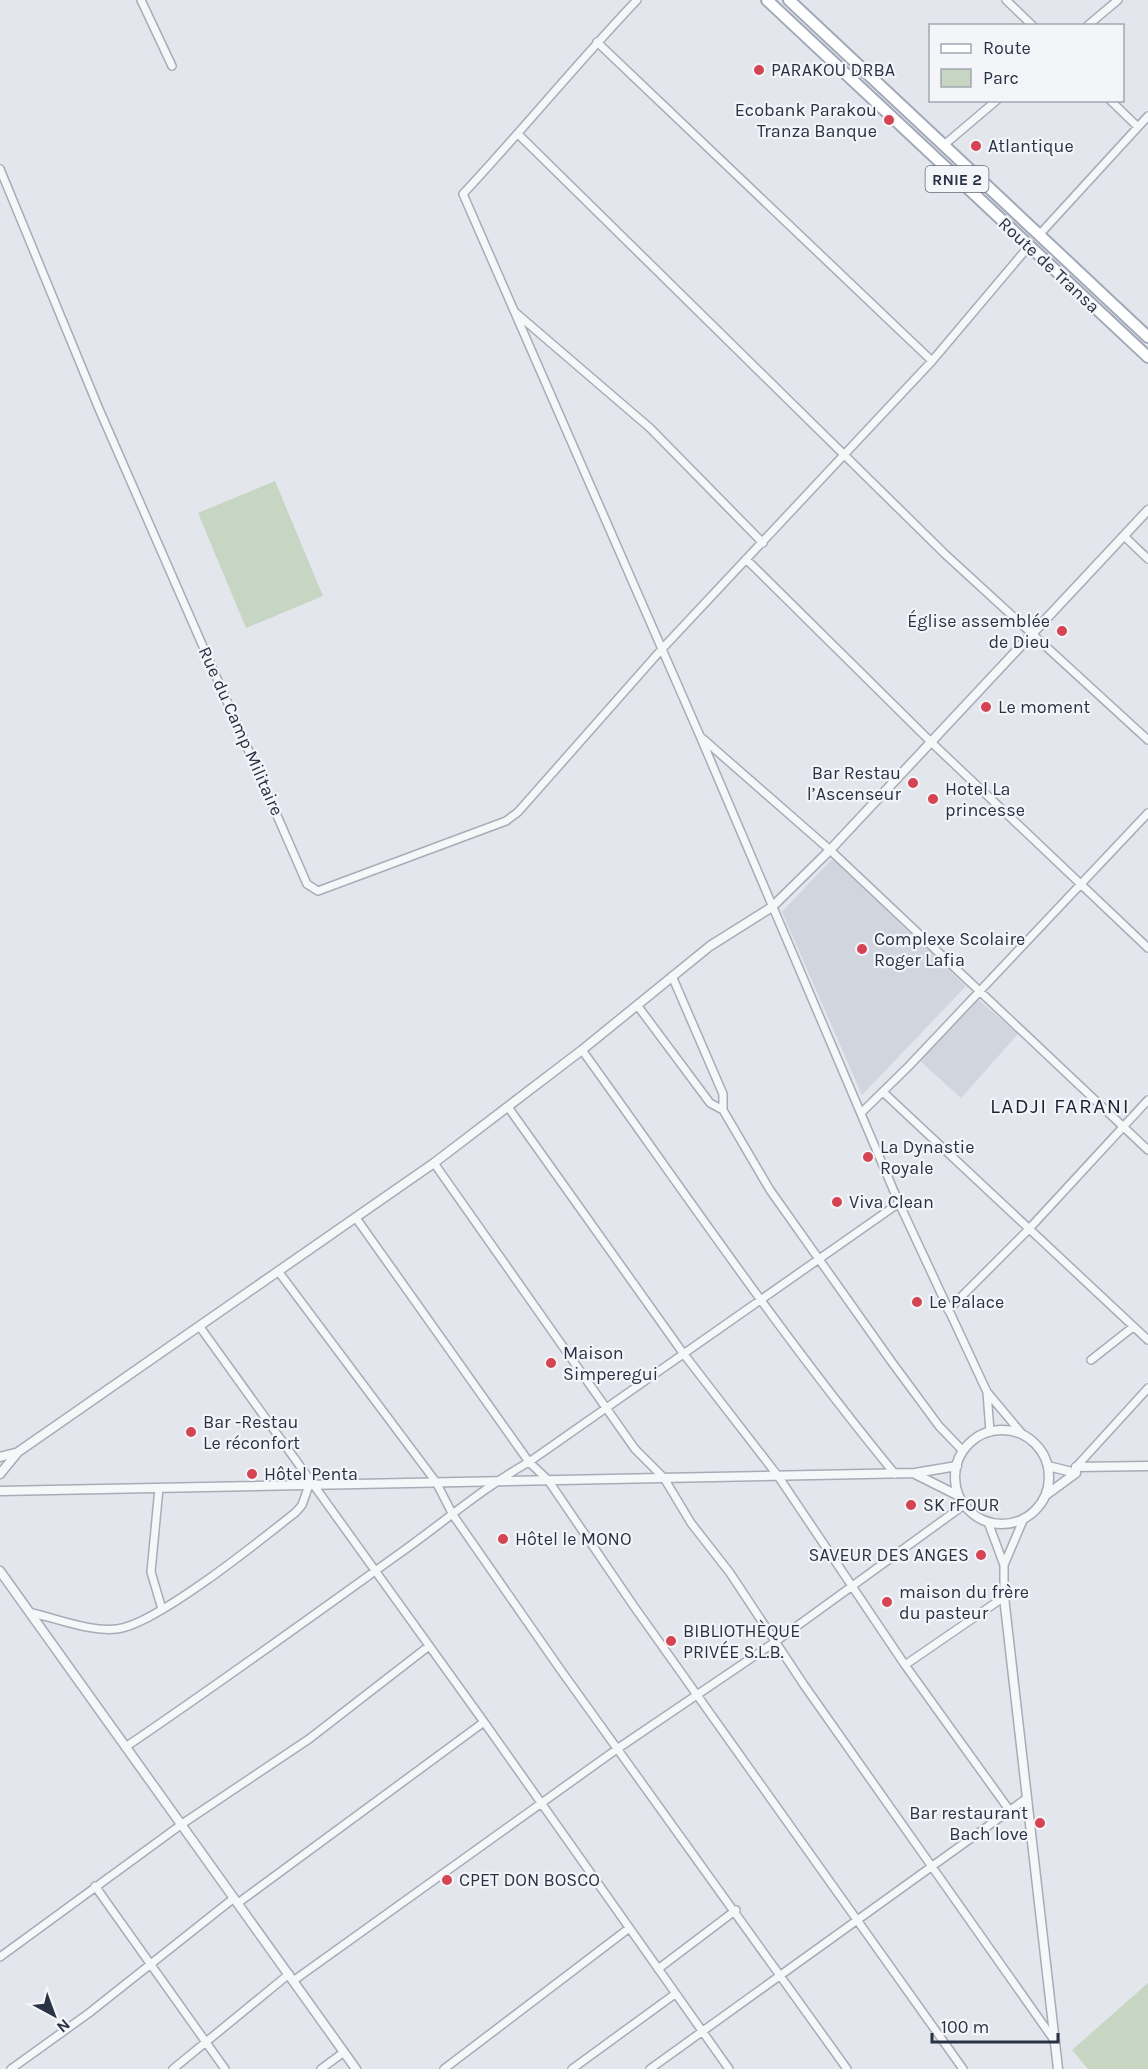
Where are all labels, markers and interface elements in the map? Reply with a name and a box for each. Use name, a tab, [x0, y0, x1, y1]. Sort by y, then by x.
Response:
legend	[929, 24, 1124, 102]
text: Route	[983, 37, 1031, 59]
place label: PARAKOU DRBA	[771, 59, 895, 81]
marker: PARAKOU DRBA	[752, 63, 766, 77]
text: Parc	[983, 67, 1019, 89]
place label: Ecobank Parakou Tranza Banque	[735, 99, 877, 142]
marker: Ecobank Parakou Tranza Banque	[882, 113, 896, 127]
place label: Atlantique	[988, 135, 1074, 157]
marker: Atlantique	[969, 139, 983, 153]
road number: RNIE 2	[926, 166, 988, 192]
street label: Route de Transa	[994, 212, 1104, 318]
place label: Église assemblée de Dieu	[907, 609, 1050, 653]
marker: Église assemblée de Dieu	[1055, 624, 1069, 638]
street label: Rue du Camp Militaire	[194, 643, 288, 819]
place label: Le moment	[998, 696, 1091, 718]
marker: Le moment	[979, 700, 993, 714]
place label: Bar Restau l’Ascenseur	[807, 762, 901, 805]
marker: Bar Restau l’Ascenseur	[906, 776, 920, 790]
place label: Hotel La princesse	[945, 778, 1025, 821]
marker: Hotel La princesse	[926, 792, 940, 806]
place label: Complexe Scolaire Roger Lafia	[874, 928, 1025, 971]
marker: Complexe Scolaire Roger Lafia	[855, 942, 869, 956]
district label: LADJI FARANI	[990, 1094, 1130, 1118]
place label: La Dynastie Royale	[880, 1136, 974, 1179]
marker: La Dynastie Royale	[861, 1150, 875, 1164]
place label: Viva Clean	[849, 1191, 934, 1213]
marker: Viva Clean	[830, 1195, 844, 1209]
place label: Le Palace	[929, 1291, 1004, 1313]
marker: Le Palace	[910, 1295, 924, 1309]
place label: Maison Simperegui	[563, 1342, 658, 1385]
marker: Maison Simperegui	[544, 1356, 558, 1370]
place label: Bar -Restau Le réconfort	[203, 1411, 300, 1454]
marker: Bar -Restau Le réconfort	[184, 1425, 198, 1439]
place label: Hôtel Penta	[264, 1463, 358, 1485]
marker: Hôtel Penta	[245, 1467, 259, 1481]
place label: SK rFOUR	[923, 1494, 999, 1516]
marker: SK rFOUR	[904, 1498, 918, 1512]
place label: Hôtel le MONO	[515, 1528, 632, 1550]
marker: Hôtel le MONO	[496, 1532, 510, 1546]
place label: SAVEUR DES ANGES	[809, 1544, 969, 1566]
marker: SAVEUR DES ANGES	[974, 1548, 988, 1562]
place label: maison du frère du pasteur	[899, 1581, 1029, 1624]
marker: maison du frère du pasteur	[880, 1595, 894, 1609]
place label: BIBLIOTHÈQUE PRIVÉE S.L.B.	[683, 1619, 800, 1663]
marker: BIBLIOTHÈQUE PRIVÉE S.L.B.	[664, 1634, 678, 1648]
place label: Bar restaurant Bach love	[909, 1802, 1028, 1845]
marker: Bar restaurant Bach love	[1033, 1816, 1047, 1830]
place label: CPET DON BOSCO	[459, 1869, 600, 1891]
marker: CPET DON BOSCO	[440, 1873, 454, 1887]
north arrow	[24, 1985, 84, 2045]
scale bar	[932, 2006, 1058, 2044]
text: N	[53, 2015, 74, 2037]
text: 100 m	[941, 2016, 989, 2038]

